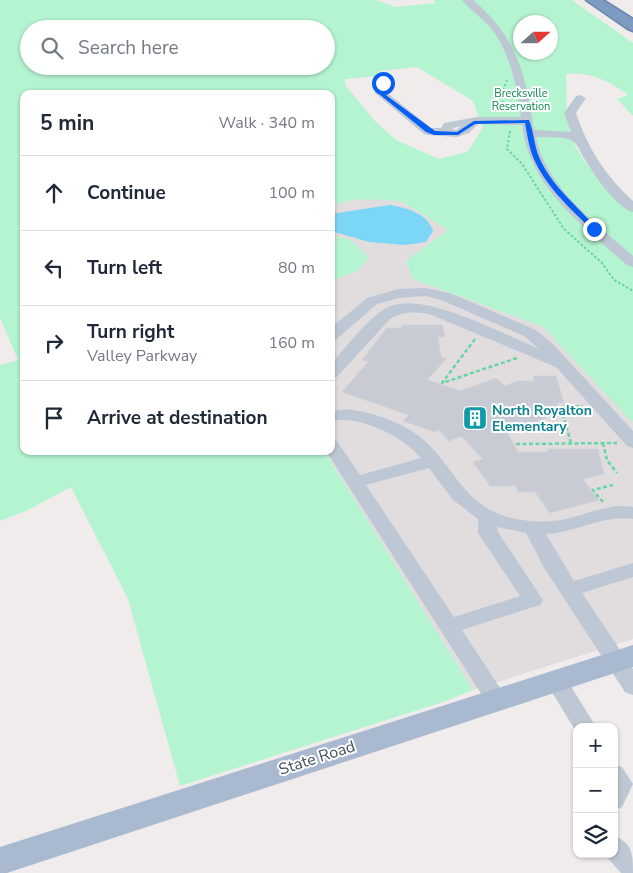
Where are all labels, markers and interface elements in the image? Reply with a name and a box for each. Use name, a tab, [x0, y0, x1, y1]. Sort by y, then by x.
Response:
north arrow	[513, 15, 558, 60]
search box	[20, 20, 335, 75]
icon: search	[38, 34, 66, 62]
text: Search here	[78, 35, 179, 61]
route start	[372, 72, 395, 95]
park label: Brecksville Reservation	[492, 86, 550, 114]
text: 5 min	[40, 109, 94, 137]
text: Walk · 340 m	[219, 112, 315, 134]
icon: ahead	[40, 179, 68, 207]
text: Continue	[87, 180, 166, 206]
text: 100 m	[268, 182, 315, 204]
route end	[583, 218, 606, 241]
icon: left	[40, 254, 68, 282]
text: Turn left	[87, 255, 162, 281]
text: 80 m	[278, 257, 315, 279]
text: Turn right	[87, 319, 174, 345]
icon: right	[40, 329, 68, 357]
text: 160 m	[268, 332, 315, 354]
text: Valley Parkway	[87, 345, 197, 367]
place label: North Royalton Elementary	[492, 401, 592, 436]
icon: arrive	[40, 404, 68, 432]
text: Arrive at destination	[87, 405, 268, 431]
building icon: North Royalton Elementary	[462, 405, 488, 431]
map controls	[573, 723, 618, 858]
button: +	[573, 723, 618, 768]
street label: State Road	[276, 735, 358, 781]
button: −	[573, 768, 618, 813]
button: layers	[573, 813, 618, 858]

